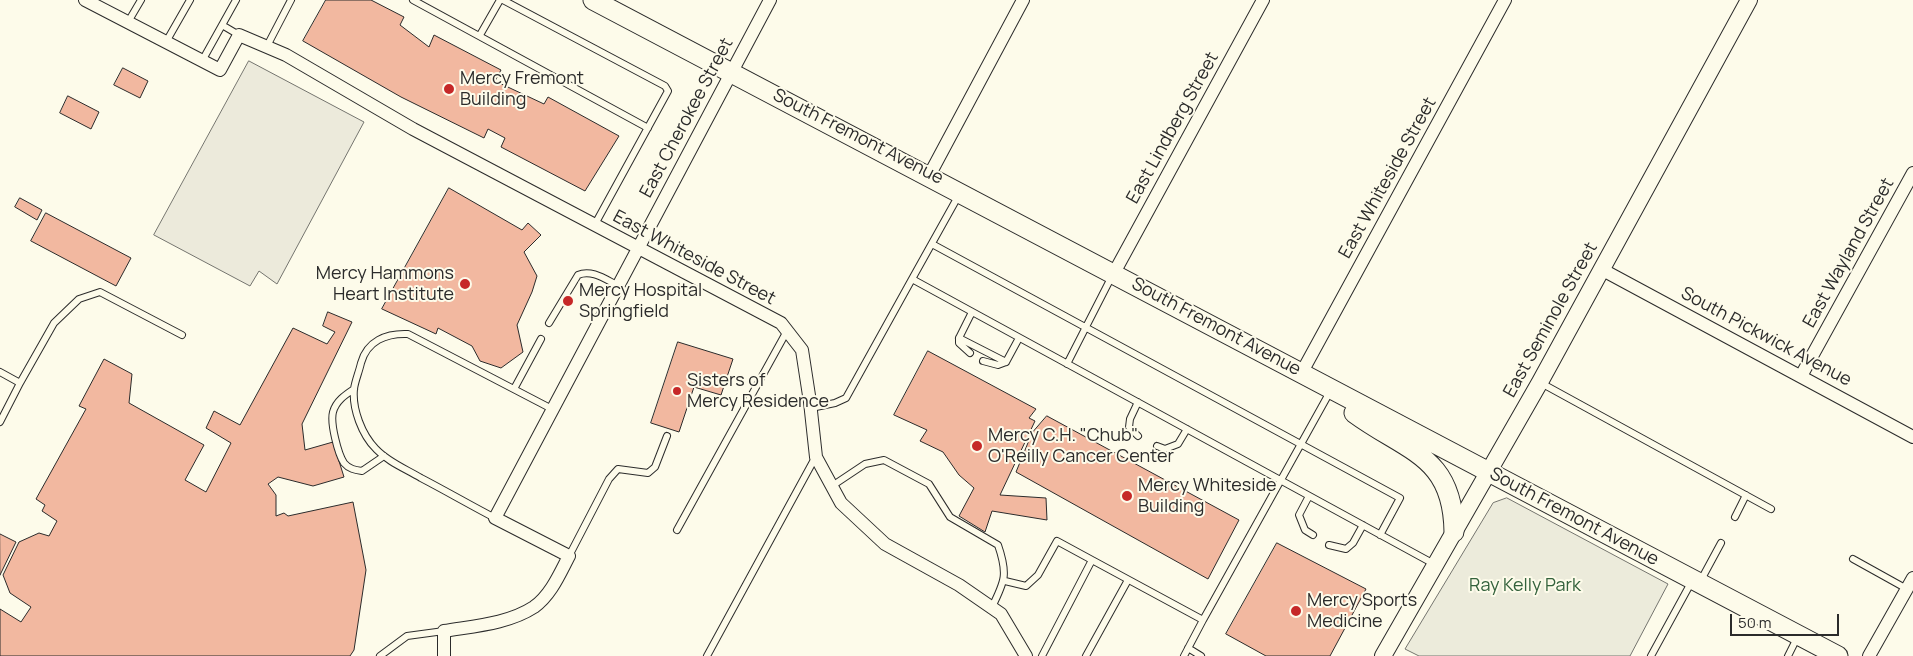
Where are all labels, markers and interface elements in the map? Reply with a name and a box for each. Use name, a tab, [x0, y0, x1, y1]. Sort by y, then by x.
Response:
street label: East Cherokee Street	[636, 34, 738, 202]
street label: East Lindberg Street	[1122, 49, 1224, 207]
place label: Mercy Fremont Building	[460, 68, 584, 110]
marker: Mercy Fremont Building	[442, 82, 456, 96]
street label: South Fremont Avenue	[769, 85, 947, 189]
street label: East Whiteside Street	[1335, 94, 1441, 262]
street label: East Wayland Street	[1799, 175, 1899, 331]
street label: East Whiteside Street	[609, 206, 779, 310]
street label: East Seminole Street	[1499, 239, 1603, 401]
place label: Mercy Hammons Heart Institute	[316, 263, 454, 306]
street label: South Fremont Avenue	[1128, 273, 1304, 381]
marker: Mercy Hammons Heart Institute	[458, 277, 472, 291]
place label: Mercy Hospital Springfield	[579, 280, 702, 322]
street label: South Pickwick Avenue	[1677, 283, 1855, 391]
marker: Mercy Hospital Springfield	[561, 294, 575, 308]
place label: Sisters of Mercy Residence	[687, 370, 829, 412]
marker: Sisters of Mercy Residence	[671, 385, 683, 397]
place label: Mercy C.H. "Chub" O'Reilly Cancer Center	[988, 425, 1174, 468]
marker: Mercy C.H. "Chub" O'Reilly Cancer Center	[970, 439, 984, 453]
street label: South Fremont Avenue	[1486, 463, 1662, 571]
place label: Mercy Whiteside Building	[1138, 475, 1277, 518]
marker: Mercy Whiteside Building	[1120, 489, 1134, 503]
park label: Ray Kelly Park	[1469, 575, 1581, 597]
place label: Mercy Sports Medicine	[1307, 590, 1417, 632]
marker: Mercy Sports Medicine	[1289, 604, 1303, 618]
scale bar	[1733, 604, 1842, 636]
text: 50 m	[1738, 612, 1772, 633]

